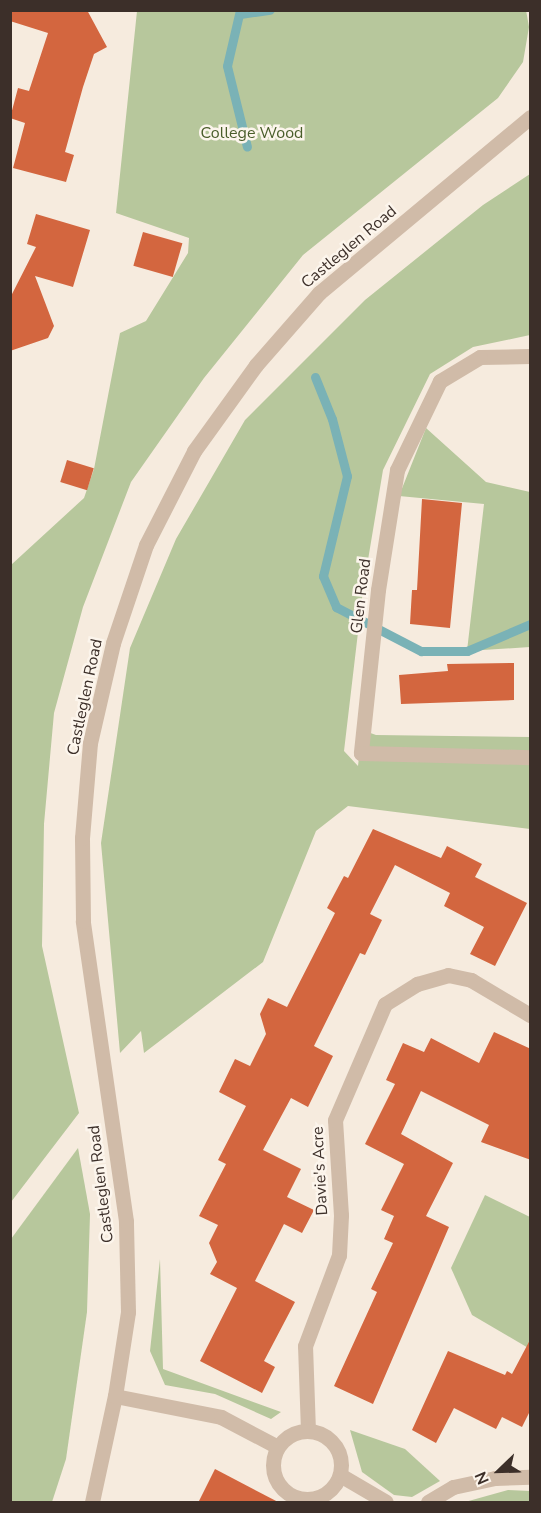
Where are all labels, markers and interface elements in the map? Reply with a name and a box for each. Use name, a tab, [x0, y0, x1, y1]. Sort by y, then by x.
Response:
park label: College Wood	[201, 123, 303, 143]
street label: Castleglen Road	[298, 202, 400, 292]
street label: Glen Road	[347, 558, 375, 634]
street label: Castleglen Road	[63, 637, 107, 757]
street label: Castleglen Road	[84, 1124, 118, 1244]
street label: Davie's Acre	[308, 1126, 332, 1216]
north arrow	[469, 1441, 529, 1501]
text: N	[470, 1468, 495, 1488]

